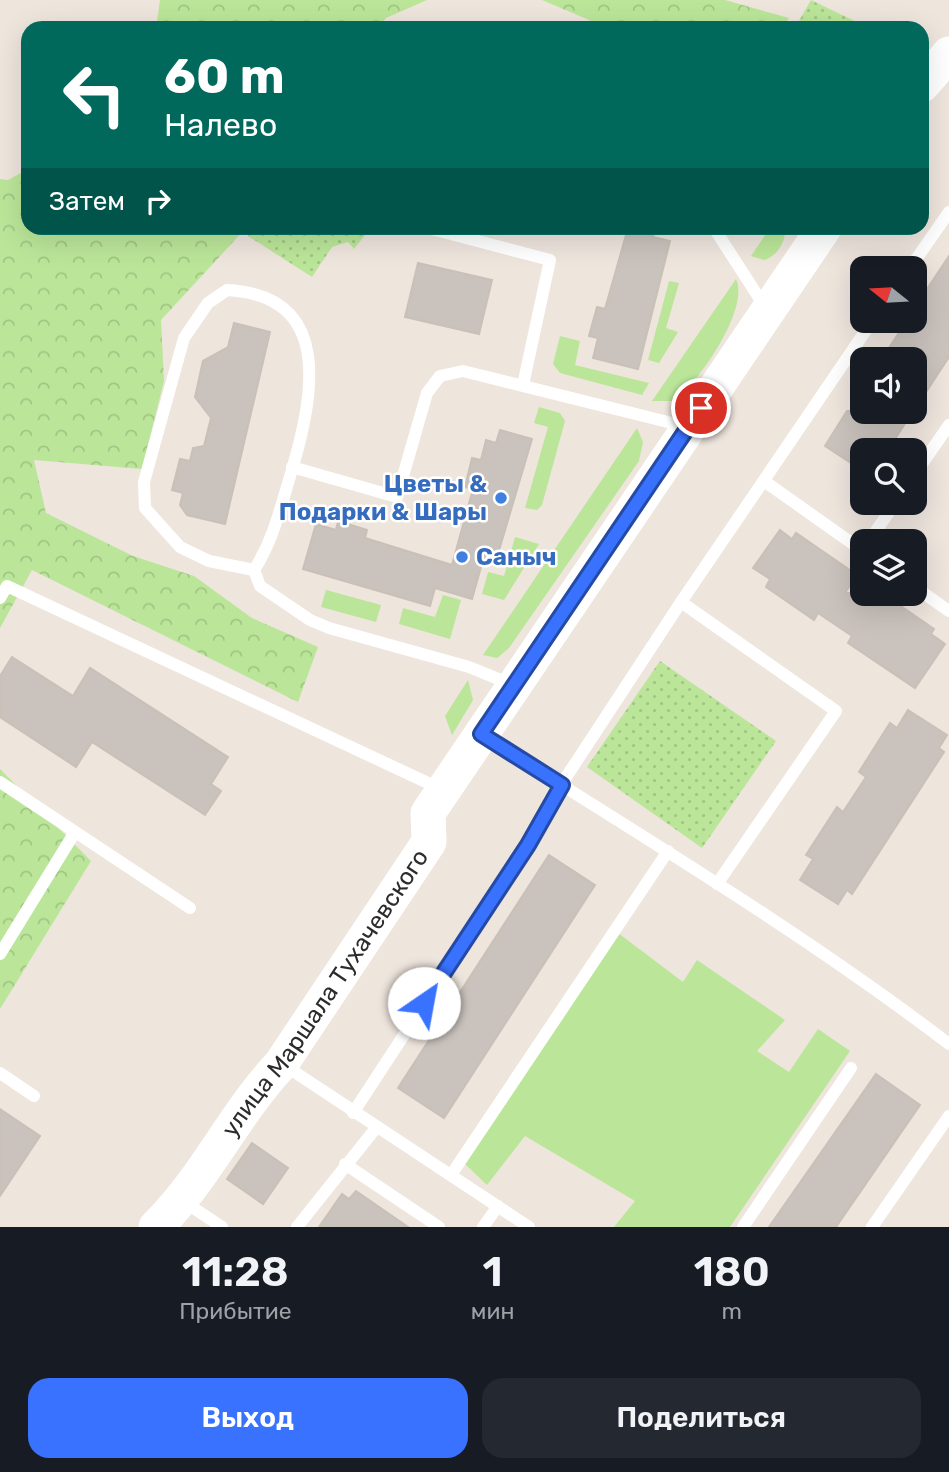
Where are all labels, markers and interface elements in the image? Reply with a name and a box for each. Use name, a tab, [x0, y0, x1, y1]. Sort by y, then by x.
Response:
text: 60 m	[164, 47, 285, 105]
icon: left	[49, 49, 140, 140]
text: Налево	[164, 106, 277, 144]
icon: right	[139, 182, 177, 220]
text: Затем	[49, 186, 125, 217]
north arrow	[850, 256, 928, 332]
map controls	[850, 256, 927, 606]
button: sound	[850, 347, 927, 424]
pin	[671, 378, 731, 438]
icon: arrive	[682, 389, 720, 427]
button: search	[850, 438, 927, 515]
place label: Цветы & Подарки & Шары	[279, 470, 487, 526]
marker: Цветы & Подарки & Шары	[493, 490, 509, 506]
button: layers	[850, 529, 927, 606]
place label: Саныч	[476, 543, 557, 571]
marker: Саныч	[454, 549, 470, 565]
street label: улица Маршала Тухачевского	[216, 844, 434, 1142]
position arrow	[387, 966, 461, 1040]
text: 11:28	[182, 1247, 289, 1297]
text: 1	[483, 1247, 503, 1297]
text: 180	[694, 1247, 770, 1297]
text: Прибытие	[179, 1297, 292, 1325]
text: мин	[471, 1297, 515, 1325]
text: m	[722, 1297, 742, 1325]
button: Выход	[28, 1378, 468, 1458]
button: Поделиться	[482, 1378, 921, 1458]

